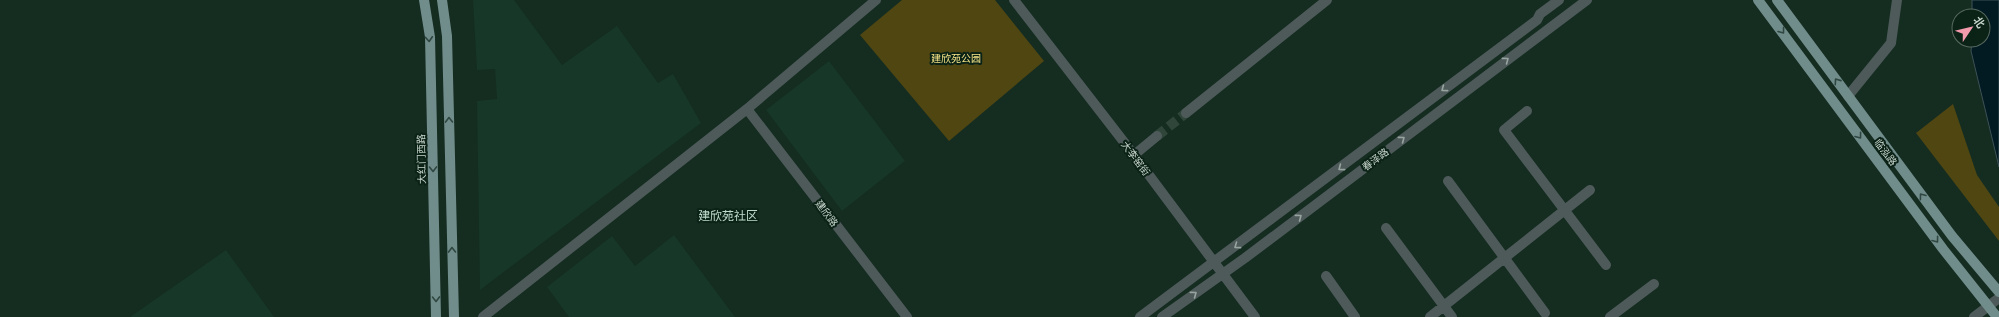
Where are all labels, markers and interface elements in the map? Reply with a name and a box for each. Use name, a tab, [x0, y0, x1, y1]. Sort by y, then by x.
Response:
north arrow	[1951, 8, 1991, 48]
text: 北	[1970, 14, 1988, 31]
one-way arrow	[1777, 27, 1784, 34]
one-way arrow	[425, 36, 434, 42]
park label: 建欣苑公园	[931, 52, 981, 65]
one-way arrow	[1502, 57, 1509, 65]
one-way arrow	[1835, 78, 1842, 85]
one-way arrow	[1442, 85, 1449, 92]
one-way arrow	[445, 117, 453, 123]
one-way arrow	[1854, 131, 1861, 138]
street label: 大红门西路	[415, 134, 428, 184]
street label: 临泓路	[1871, 136, 1900, 168]
one-way arrow	[1398, 137, 1405, 144]
street label: 大李窑街	[1118, 138, 1153, 178]
street label: 春泽路	[1359, 145, 1391, 174]
one-way arrow	[1338, 163, 1345, 170]
one-way arrow	[429, 166, 437, 172]
one-way arrow	[1920, 194, 1927, 201]
street label: 建欣路	[812, 197, 841, 229]
district label: 建欣苑社区	[698, 208, 758, 223]
one-way arrow	[1294, 215, 1301, 222]
one-way arrow	[1932, 236, 1939, 243]
one-way arrow	[1234, 241, 1241, 248]
one-way arrow	[448, 247, 456, 253]
one-way arrow	[1189, 292, 1196, 299]
one-way arrow	[432, 296, 440, 302]

